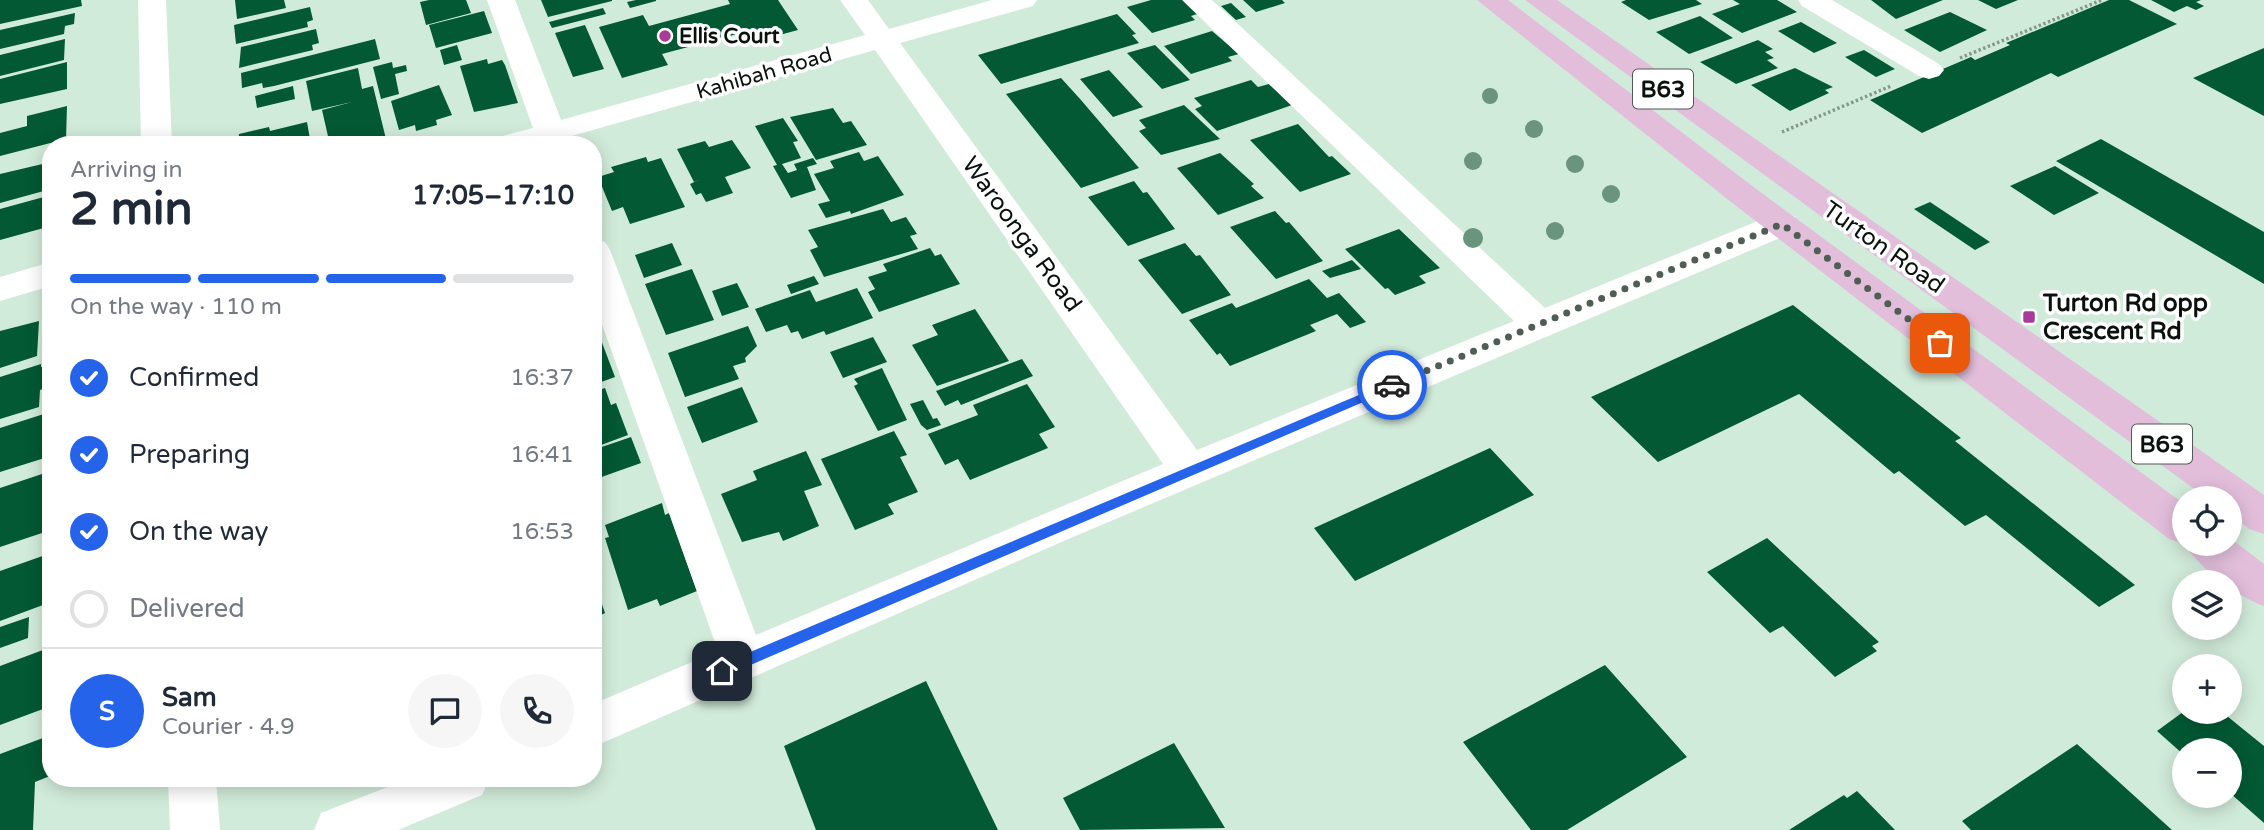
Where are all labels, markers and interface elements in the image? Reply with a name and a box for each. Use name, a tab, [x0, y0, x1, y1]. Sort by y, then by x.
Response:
place label: Ellis Court	[679, 24, 780, 49]
marker: Ellis Court	[657, 28, 673, 44]
street label: Kahibah Road	[693, 42, 835, 105]
road number: B63	[1633, 69, 1693, 108]
street label: Waroonga Road	[956, 151, 1088, 317]
text: Arriving in	[70, 156, 183, 184]
text: 17:05–17:10	[412, 180, 574, 211]
text: 2 min	[70, 182, 193, 237]
street label: Turton Road	[1817, 195, 1950, 300]
place label: Turton Rd opp Crescent Rd	[2042, 289, 2208, 346]
text: On the way · 110 m	[70, 293, 282, 321]
marker: Turton Rd opp Crescent Rd	[2021, 309, 2037, 325]
pin	[1910, 313, 1970, 373]
icon: bag	[1921, 324, 1959, 362]
courier	[1357, 350, 1427, 420]
icon: check	[70, 359, 108, 397]
text: Confirmed	[129, 362, 259, 393]
text: 16:37	[510, 364, 574, 392]
icon: car	[1373, 366, 1411, 404]
road number: B63	[2132, 424, 2192, 464]
icon: check	[70, 436, 108, 474]
text: Preparing	[129, 439, 250, 470]
text: 16:41	[510, 441, 574, 469]
map controls	[2172, 486, 2242, 808]
button: locate	[2172, 486, 2242, 556]
icon: check	[70, 513, 108, 551]
text: On the way	[129, 516, 269, 547]
text: 16:53	[510, 518, 574, 546]
button: layers	[2172, 570, 2242, 640]
text: Delivered	[129, 593, 245, 624]
pin	[692, 641, 752, 701]
icon: home	[703, 652, 741, 690]
button: +	[2172, 654, 2242, 724]
button: chat	[408, 674, 482, 748]
button: phone	[500, 674, 574, 748]
text: Sam	[162, 682, 217, 713]
text: S	[99, 696, 115, 727]
text: Courier · 4.9	[162, 713, 295, 741]
button: −	[2172, 738, 2242, 808]

